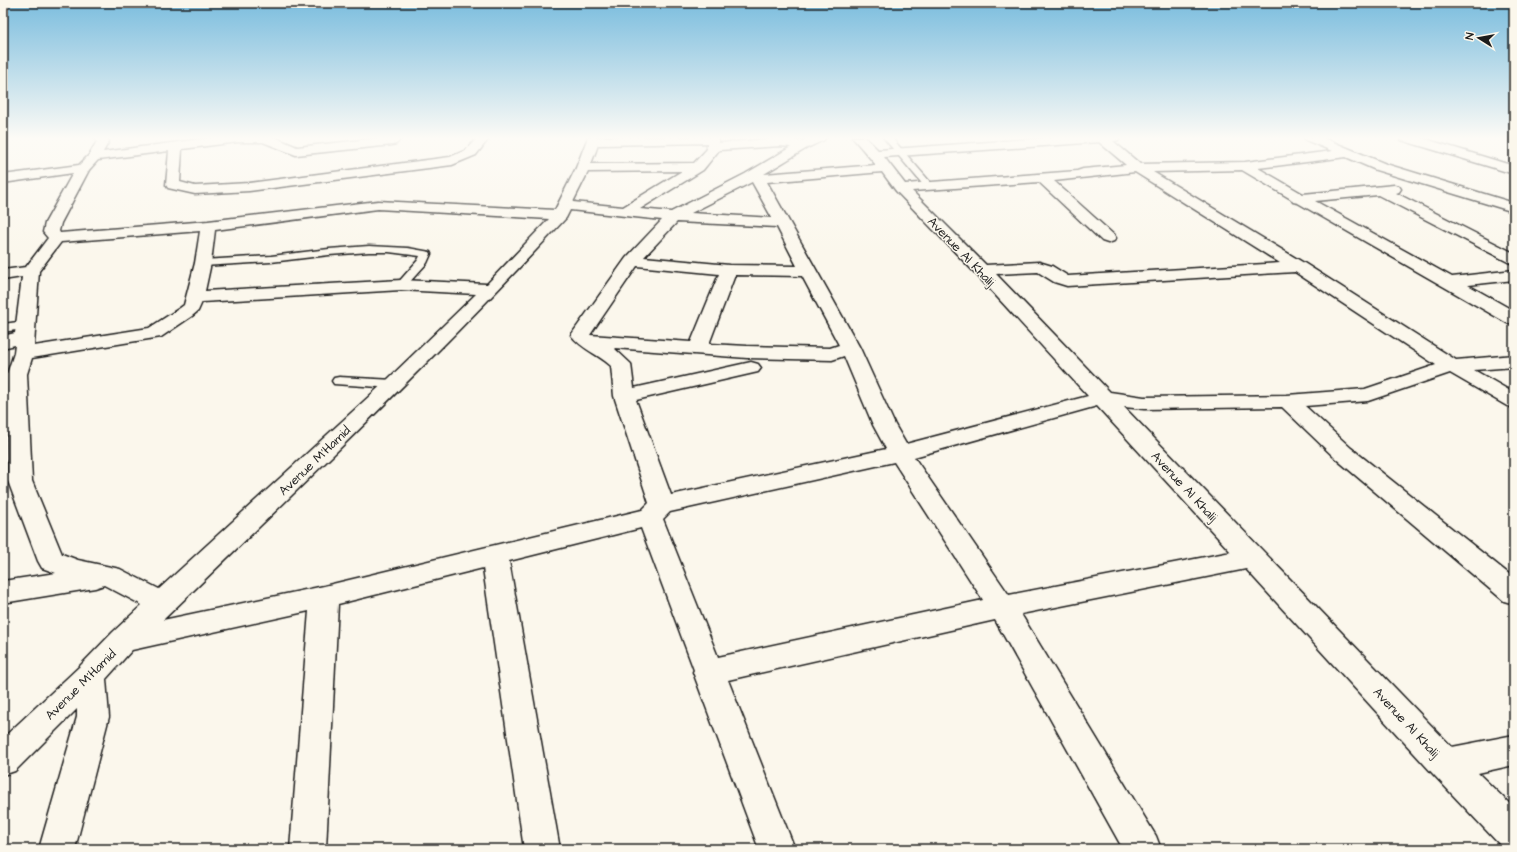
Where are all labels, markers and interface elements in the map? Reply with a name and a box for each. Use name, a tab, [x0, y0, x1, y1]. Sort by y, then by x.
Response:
north arrow	[1459, 18, 1499, 58]
text: N	[1462, 31, 1478, 41]
street label: Avenue Al Khalij	[923, 213, 1000, 291]
street label: Avenue M'Hamid	[275, 422, 355, 500]
street label: Avenue Al Khalij	[1147, 448, 1222, 526]
street label: Avenue M'Hamid	[41, 645, 120, 724]
street label: Avenue Al Khalij	[1369, 684, 1444, 762]

